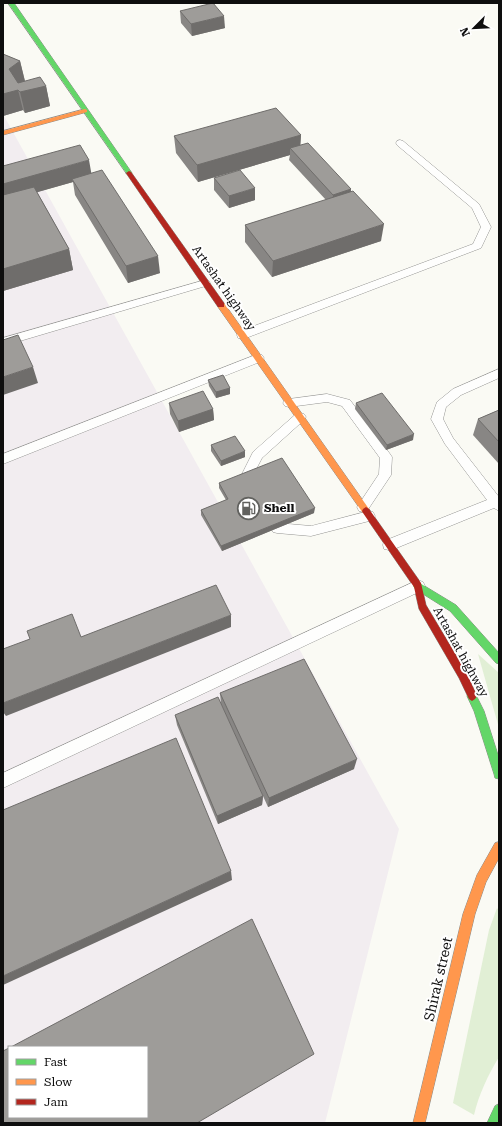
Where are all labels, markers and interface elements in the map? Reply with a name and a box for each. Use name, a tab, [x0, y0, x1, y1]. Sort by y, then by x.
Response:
north arrow	[454, 8, 494, 48]
text: N	[457, 25, 473, 38]
street label: Artashat highway	[189, 243, 259, 334]
fuel station icon: Shell	[235, 495, 261, 521]
place label: Shell	[264, 501, 294, 515]
street label: Artashat highway	[430, 605, 492, 700]
street label: Shirak street	[421, 935, 455, 1023]
legend	[8, 1046, 148, 1118]
text: Fast	[44, 1055, 68, 1069]
text: Slow	[44, 1075, 72, 1089]
text: Jam	[44, 1095, 68, 1109]

